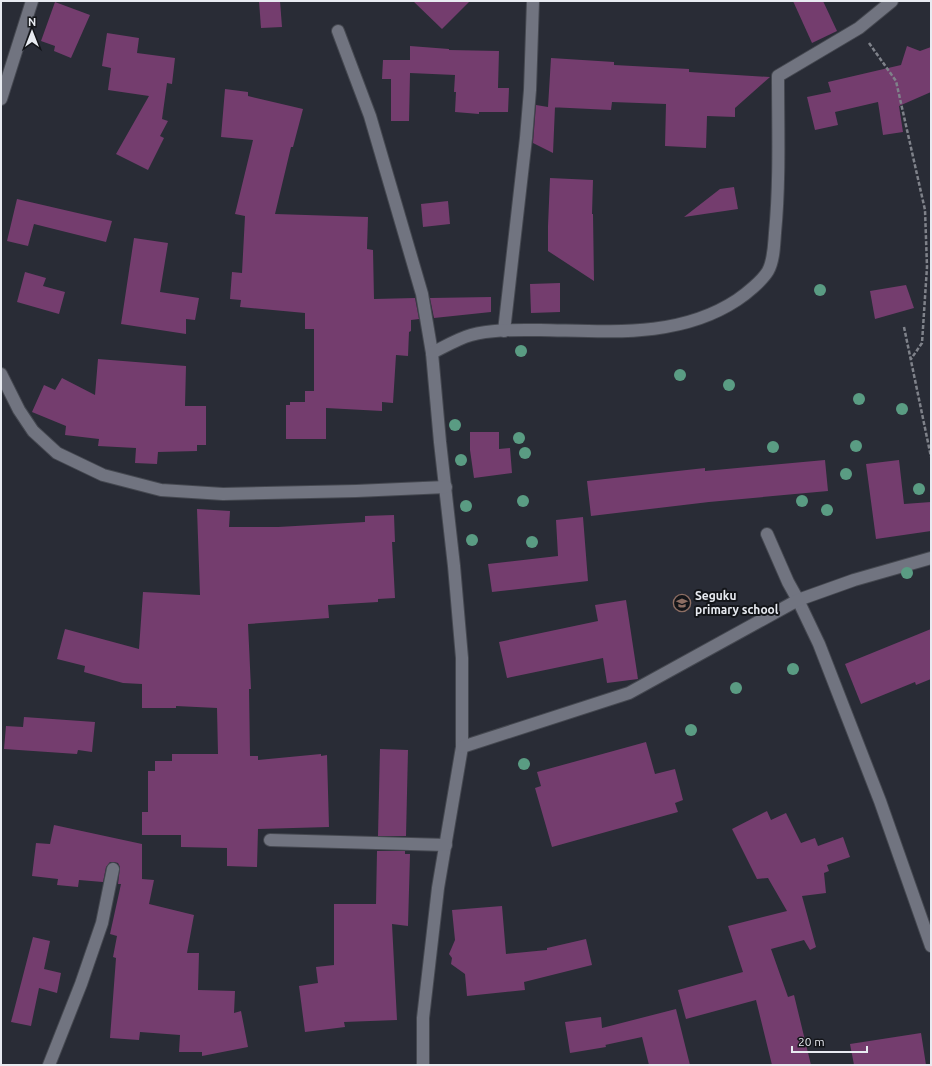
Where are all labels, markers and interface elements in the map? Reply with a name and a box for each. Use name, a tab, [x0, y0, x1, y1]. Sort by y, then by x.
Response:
north arrow	[12, 12, 52, 52]
text: N	[28, 16, 36, 28]
place label: Seguku primary school	[695, 589, 779, 616]
school or university icon: Seguku primary school	[672, 593, 692, 613]
scale bar	[792, 1028, 867, 1054]
text: 20 m	[798, 1035, 825, 1048]

